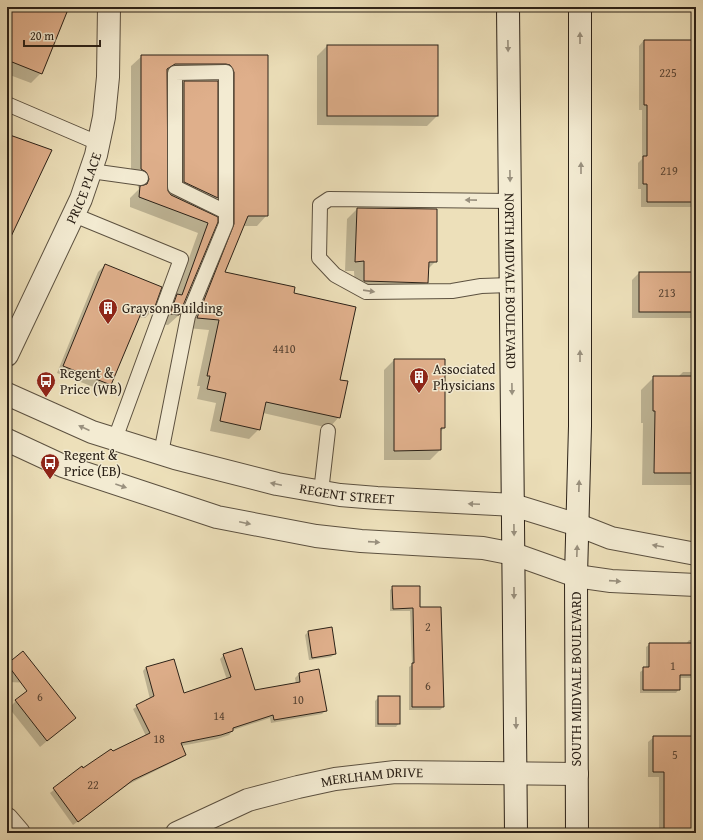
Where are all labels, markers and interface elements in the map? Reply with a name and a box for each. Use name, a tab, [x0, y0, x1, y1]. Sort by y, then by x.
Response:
scale bar	[24, 22, 100, 48]
text: 20 m	[30, 27, 54, 44]
one-way arrow	[577, 31, 583, 44]
one-way arrow	[505, 40, 511, 53]
house number: 225	[659, 64, 677, 81]
street label: PRICE PLACE	[61, 150, 106, 227]
one-way arrow	[578, 161, 584, 174]
house number: 219	[660, 162, 678, 179]
one-way arrow	[507, 170, 513, 183]
street label: NORTH MIDVALE BOULEVARD	[500, 193, 522, 369]
one-way arrow	[464, 197, 477, 203]
house number: 213	[658, 284, 676, 301]
one-way arrow	[363, 288, 376, 294]
building icon: Grayson Building	[97, 297, 119, 325]
place label: Grayson Building	[122, 298, 223, 318]
house number: 4410	[272, 340, 296, 357]
one-way arrow	[577, 349, 583, 362]
place label: Associated Physicians	[433, 359, 496, 395]
place label: Regent & Price (WB)	[60, 363, 122, 399]
building icon: Associated Physicians	[408, 366, 430, 394]
bus stop icon: Regent & Price (WB)	[35, 370, 57, 398]
one-way arrow	[509, 383, 515, 396]
one-way arrow	[78, 425, 89, 431]
place label: Regent & Price (EB)	[64, 445, 121, 481]
bus stop icon: Regent & Price (EB)	[39, 452, 61, 480]
street label: REGENT STREET	[298, 478, 395, 509]
one-way arrow	[269, 480, 282, 486]
one-way arrow	[575, 480, 582, 492]
one-way arrow	[115, 483, 127, 489]
one-way arrow	[468, 500, 480, 507]
one-way arrow	[239, 520, 252, 526]
one-way arrow	[511, 524, 517, 537]
one-way arrow	[368, 539, 381, 545]
one-way arrow	[652, 543, 664, 549]
one-way arrow	[574, 544, 580, 557]
one-way arrow	[609, 577, 621, 584]
one-way arrow	[511, 587, 518, 599]
street label: SOUTH MIDVALE BOULEVARD	[566, 591, 586, 767]
house number: 2	[425, 618, 431, 635]
house number: 1	[670, 657, 676, 674]
house number: 6	[425, 677, 431, 694]
house number: 6	[37, 688, 43, 705]
house number: 10	[292, 691, 304, 708]
house number: 14	[213, 707, 225, 724]
one-way arrow	[513, 717, 519, 730]
house number: 18	[153, 730, 165, 747]
house number: 5	[672, 746, 678, 763]
street label: MERLHAM DRIVE	[319, 762, 423, 792]
house number: 22	[87, 776, 99, 793]

